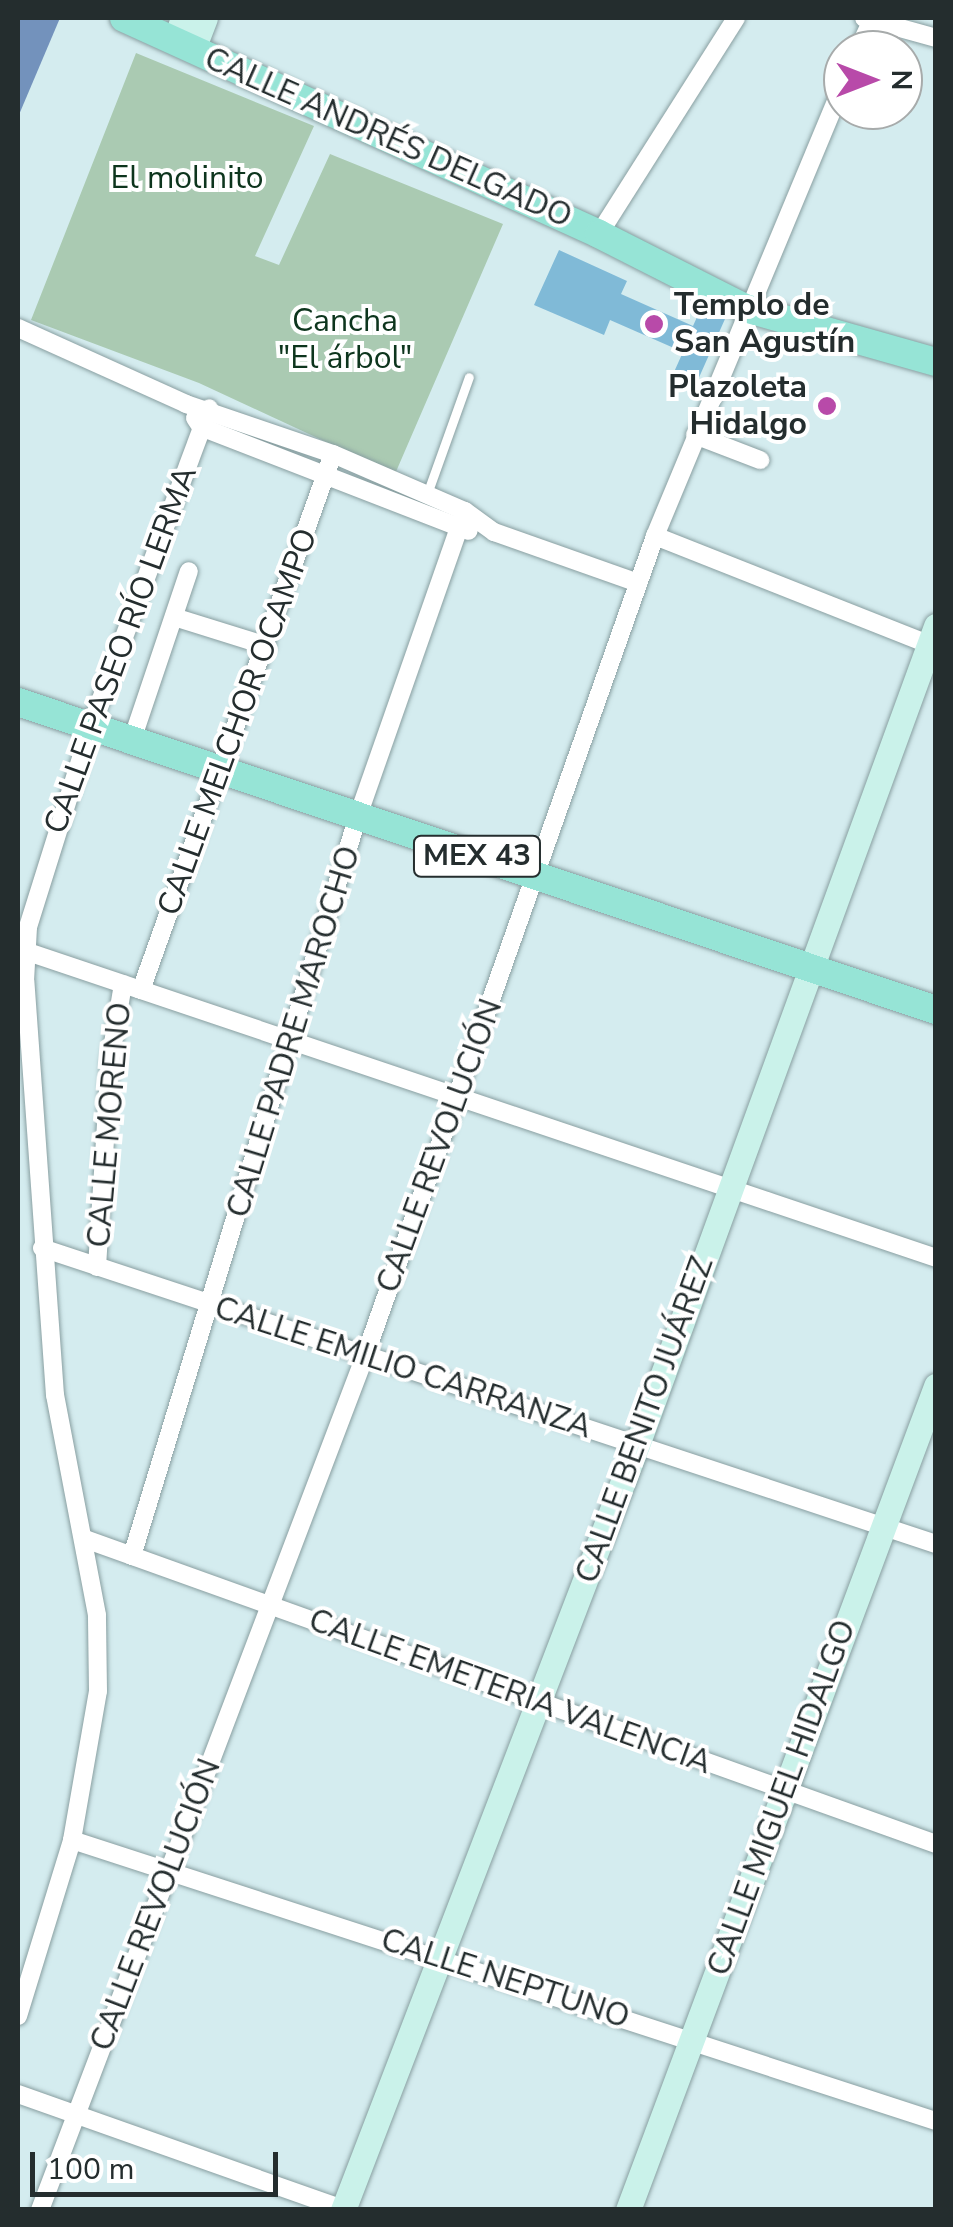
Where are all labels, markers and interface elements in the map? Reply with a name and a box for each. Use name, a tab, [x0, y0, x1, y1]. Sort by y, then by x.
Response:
north arrow	[823, 30, 923, 130]
street label: CALLE ANDRÉS DELGADO	[198, 40, 578, 236]
text: N	[882, 70, 920, 90]
park label: El molinito	[111, 159, 263, 197]
place label: Templo de San Agustín	[674, 287, 855, 362]
park label: Cancha "El árbol"	[278, 303, 412, 378]
marker: Templo de San Agustín	[643, 313, 665, 335]
place label: Plazoleta Hidalgo	[668, 369, 807, 444]
marker: Plazoleta Hidalgo	[816, 395, 838, 417]
street label: CALLE PASEO RÍO LERMA	[37, 461, 205, 839]
street label: CALLE MELCHOR OCAMPO	[150, 523, 326, 921]
road number: MEX 43	[412, 831, 542, 881]
street label: CALLE PADRE MAROCHO	[219, 842, 369, 1222]
street label: CALLE REVOLUCIÓN	[369, 994, 511, 1298]
street label: CALLE MORENO	[80, 1001, 140, 1249]
street label: CALLE BENITO JUÁREZ	[568, 1252, 722, 1588]
street label: CALLE EMILIO CARRANZA	[210, 1289, 596, 1447]
street label: CALLE EMETERIA VALENCIA	[303, 1601, 717, 1783]
street label: CALLE MIGUEL HIDALGO	[700, 1615, 864, 1981]
street label: CALLE REVOLUCIÓN	[83, 1754, 229, 2056]
street label: CALLE NEPTUNO	[376, 1921, 634, 2037]
scale bar	[35, 2132, 282, 2194]
text: 100 m	[47, 2149, 134, 2190]

